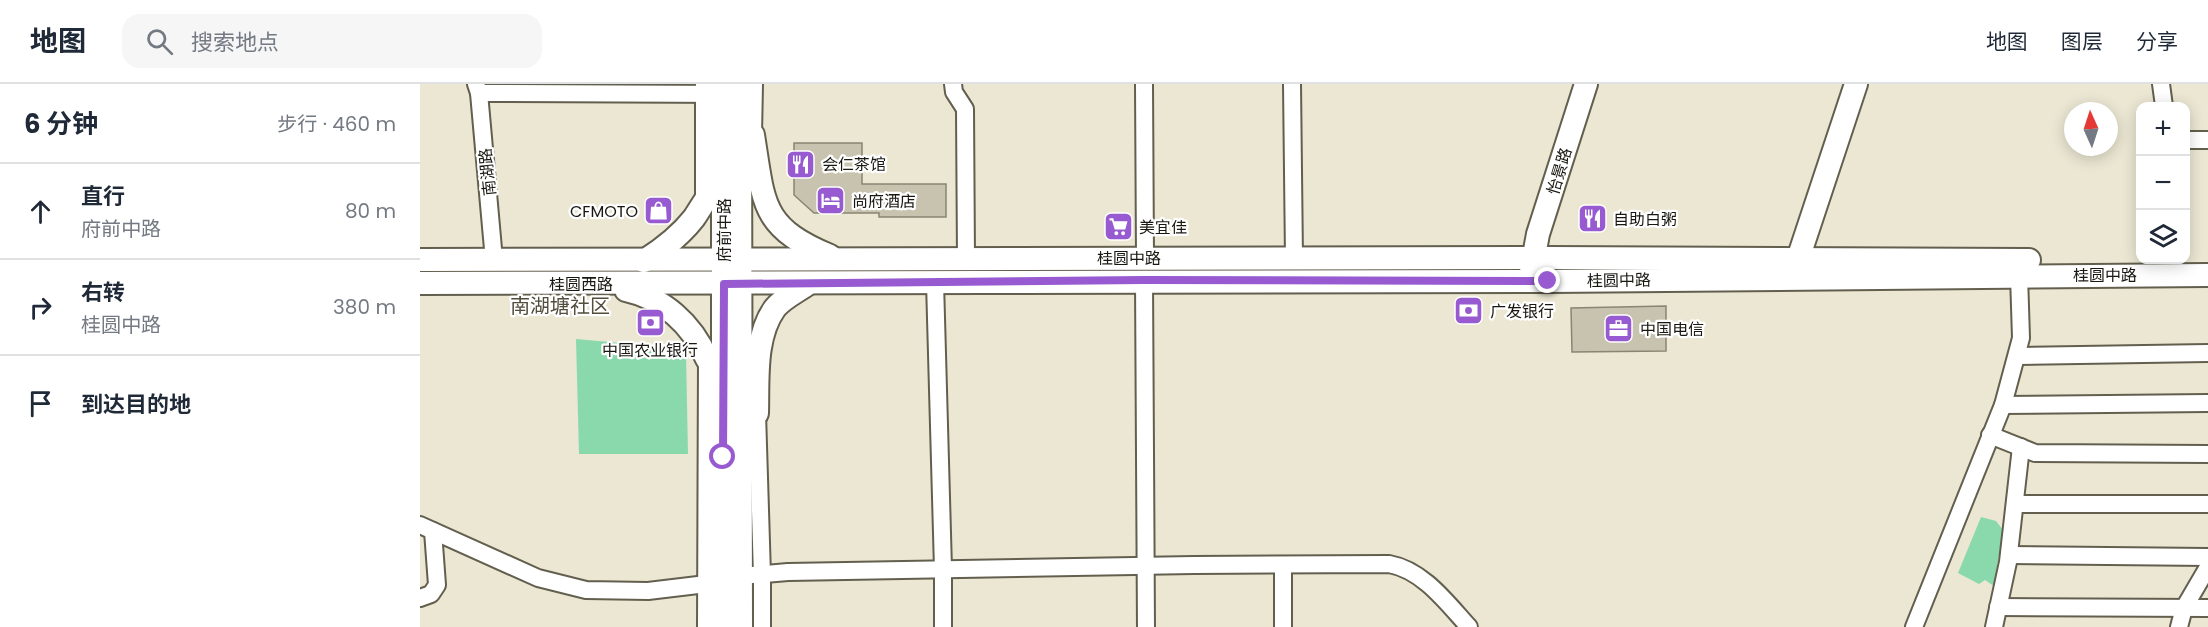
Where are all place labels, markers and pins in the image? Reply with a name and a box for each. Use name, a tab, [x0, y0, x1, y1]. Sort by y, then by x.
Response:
restaurant icon: 会仁茶馆	[785, 148, 817, 180]
place label: 会仁茶馆	[822, 153, 886, 176]
hotel icon: 尚府酒店	[815, 185, 847, 217]
place label: 尚府酒店	[852, 190, 916, 213]
shop icon: CFMOTO	[643, 195, 675, 227]
place label: CFMOTO	[570, 200, 638, 223]
restaurant icon: 自助白粥	[1576, 203, 1608, 235]
place label: 自助白粥	[1613, 208, 1677, 231]
supermarket icon: 美宜佳	[1102, 211, 1134, 243]
place label: 美宜佳	[1139, 216, 1187, 239]
bank icon: 广发银行	[1453, 295, 1485, 327]
place label: 广发银行	[1490, 300, 1554, 323]
bank icon: 中国农业银行	[634, 306, 666, 338]
office icon: 中国电信	[1603, 313, 1635, 345]
place label: 中国电信	[1640, 318, 1704, 341]
place label: 中国农业银行	[602, 339, 698, 362]

